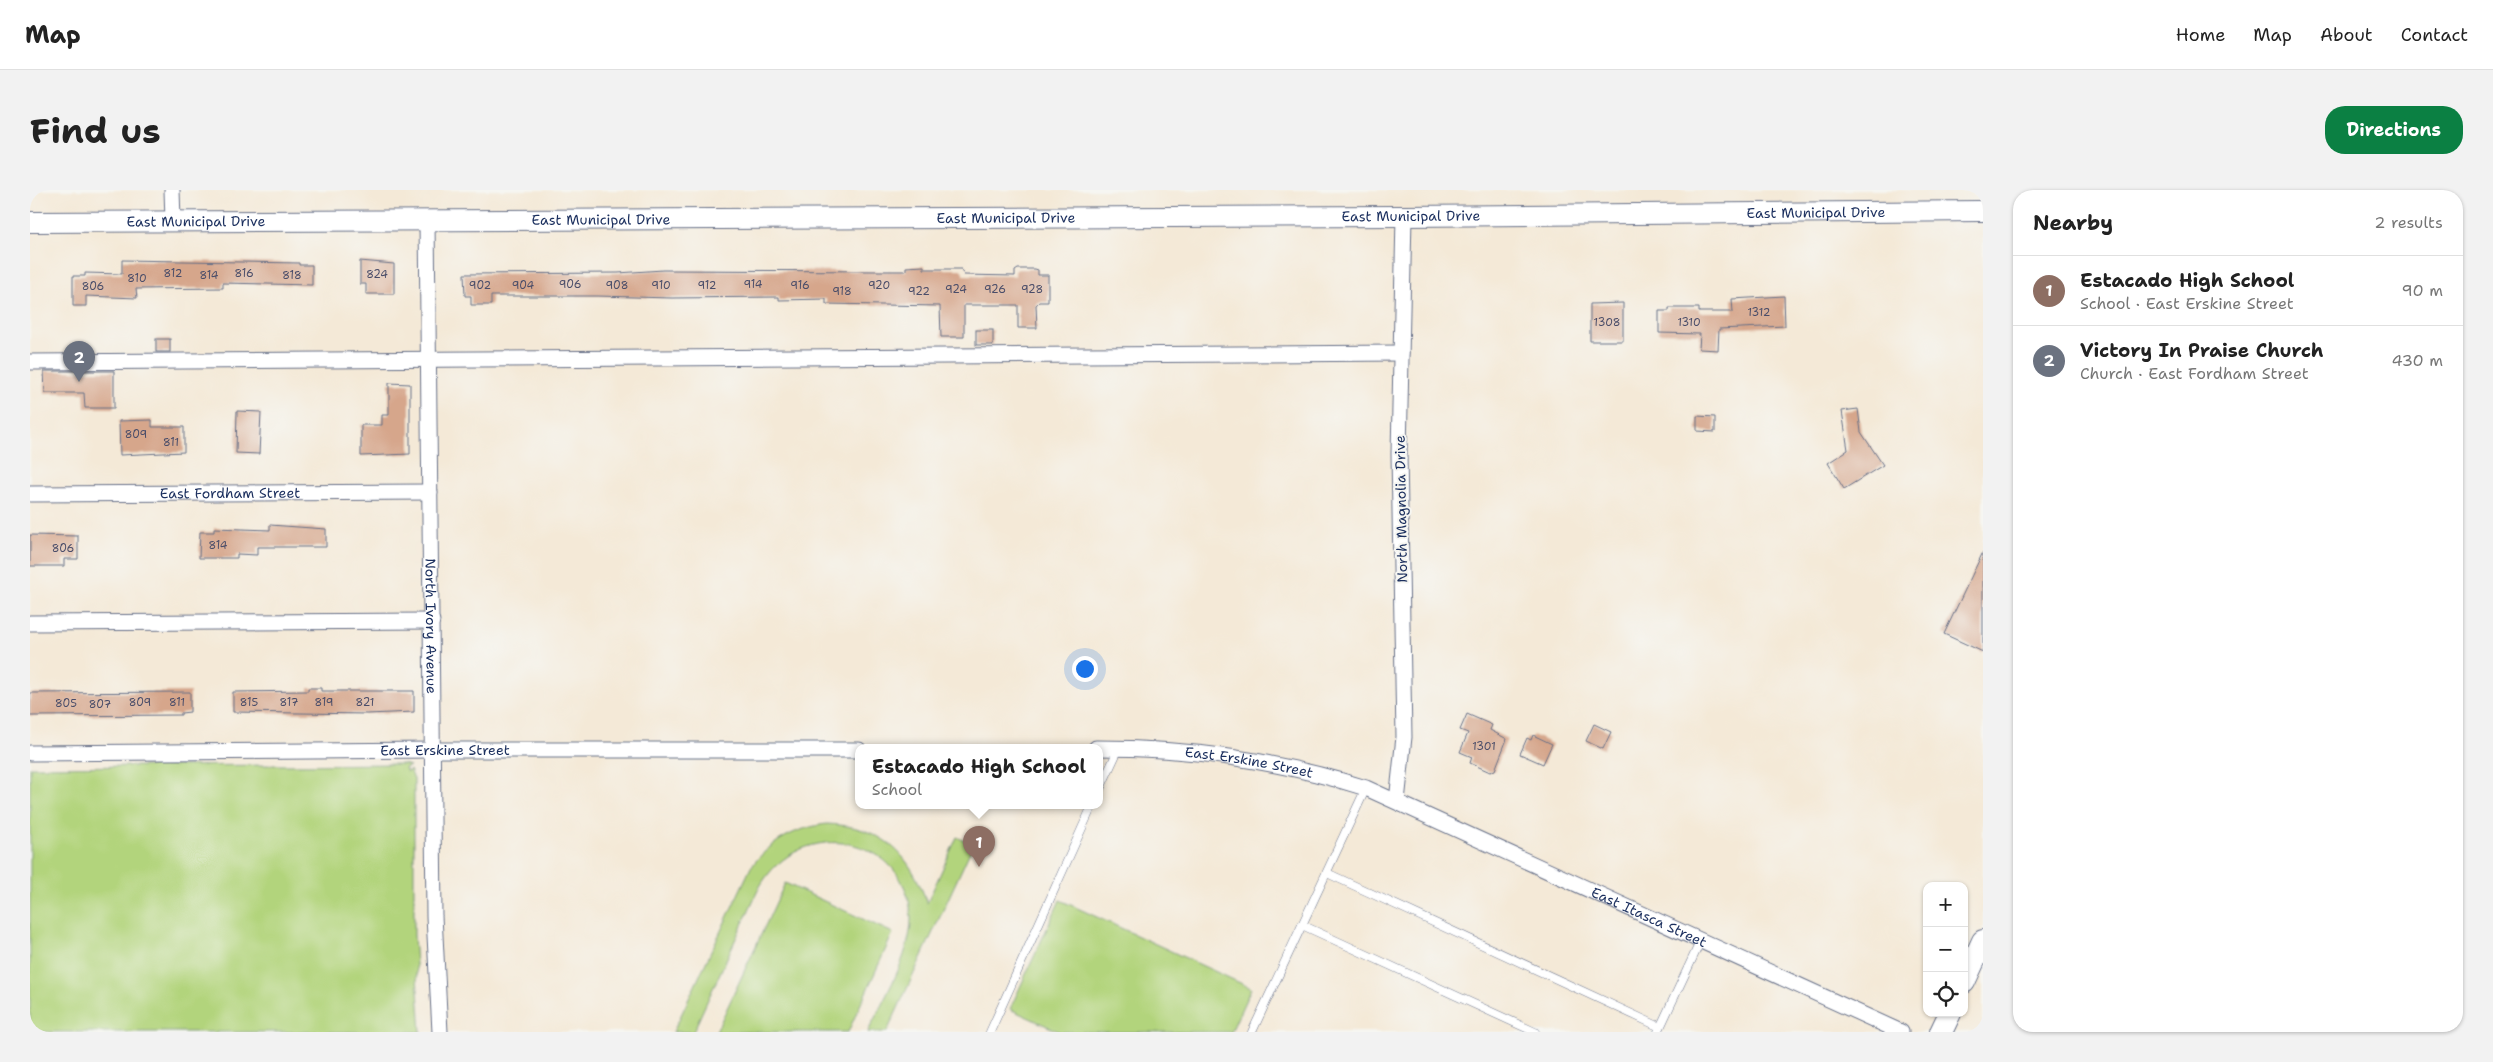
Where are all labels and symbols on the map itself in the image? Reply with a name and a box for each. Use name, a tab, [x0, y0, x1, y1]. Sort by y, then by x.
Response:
street label: East Municipal Drive	[1746, 203, 1886, 222]
street label: East Municipal Drive	[1342, 206, 1481, 225]
street label: East Municipal Drive	[937, 208, 1076, 227]
street label: East Municipal Drive	[532, 210, 671, 229]
street label: East Municipal Drive	[127, 212, 266, 231]
house number: 812	[164, 266, 183, 281]
house number: 816	[234, 266, 254, 281]
house number: 824	[366, 267, 388, 282]
house number: 814	[199, 268, 219, 283]
house number: 818	[282, 268, 302, 283]
house number: 810	[127, 271, 147, 286]
house number: 906	[559, 277, 581, 292]
house number: 914	[743, 277, 763, 292]
house number: 902	[469, 278, 491, 293]
house number: 904	[512, 278, 535, 293]
house number: 908	[606, 278, 628, 293]
house number: 910	[651, 278, 671, 293]
house number: 912	[697, 278, 717, 293]
house number: 916	[790, 278, 810, 293]
house number: 920	[868, 278, 890, 293]
house number: 806	[82, 279, 104, 294]
house number: 924	[945, 282, 967, 297]
house number: 926	[984, 282, 1006, 297]
house number: 928	[1021, 282, 1043, 297]
house number: 918	[832, 284, 852, 299]
house number: 922	[908, 284, 930, 299]
house number: 1312	[1748, 305, 1770, 320]
house number: 1308	[1594, 315, 1620, 330]
house number: 1310	[1677, 315, 1701, 330]
pin: 2	[63, 341, 95, 382]
house number: 809	[125, 427, 147, 442]
house number: 811	[163, 435, 179, 450]
street label: North Magnolia Drive	[1391, 435, 1411, 583]
street label: East Fordham Street	[160, 484, 300, 502]
house number: 814	[208, 538, 228, 553]
house number: 806	[52, 541, 74, 556]
street label: North Ivory Avenue	[421, 558, 441, 694]
your location	[1072, 656, 1098, 682]
house number: 809	[129, 695, 151, 710]
house number: 811	[169, 695, 185, 710]
house number: 815	[240, 695, 258, 710]
house number: 817	[280, 695, 299, 710]
house number: 819	[314, 695, 334, 710]
house number: 821	[356, 695, 374, 710]
house number: 805	[55, 696, 77, 711]
house number: 807	[89, 697, 111, 712]
house number: 1301	[1472, 739, 1496, 754]
street label: East Erskine Street	[380, 741, 510, 759]
street label: East Erskine Street	[1184, 743, 1315, 782]
pin: 1	[963, 826, 995, 867]
street label: East Itasca Street	[1588, 883, 1710, 951]

